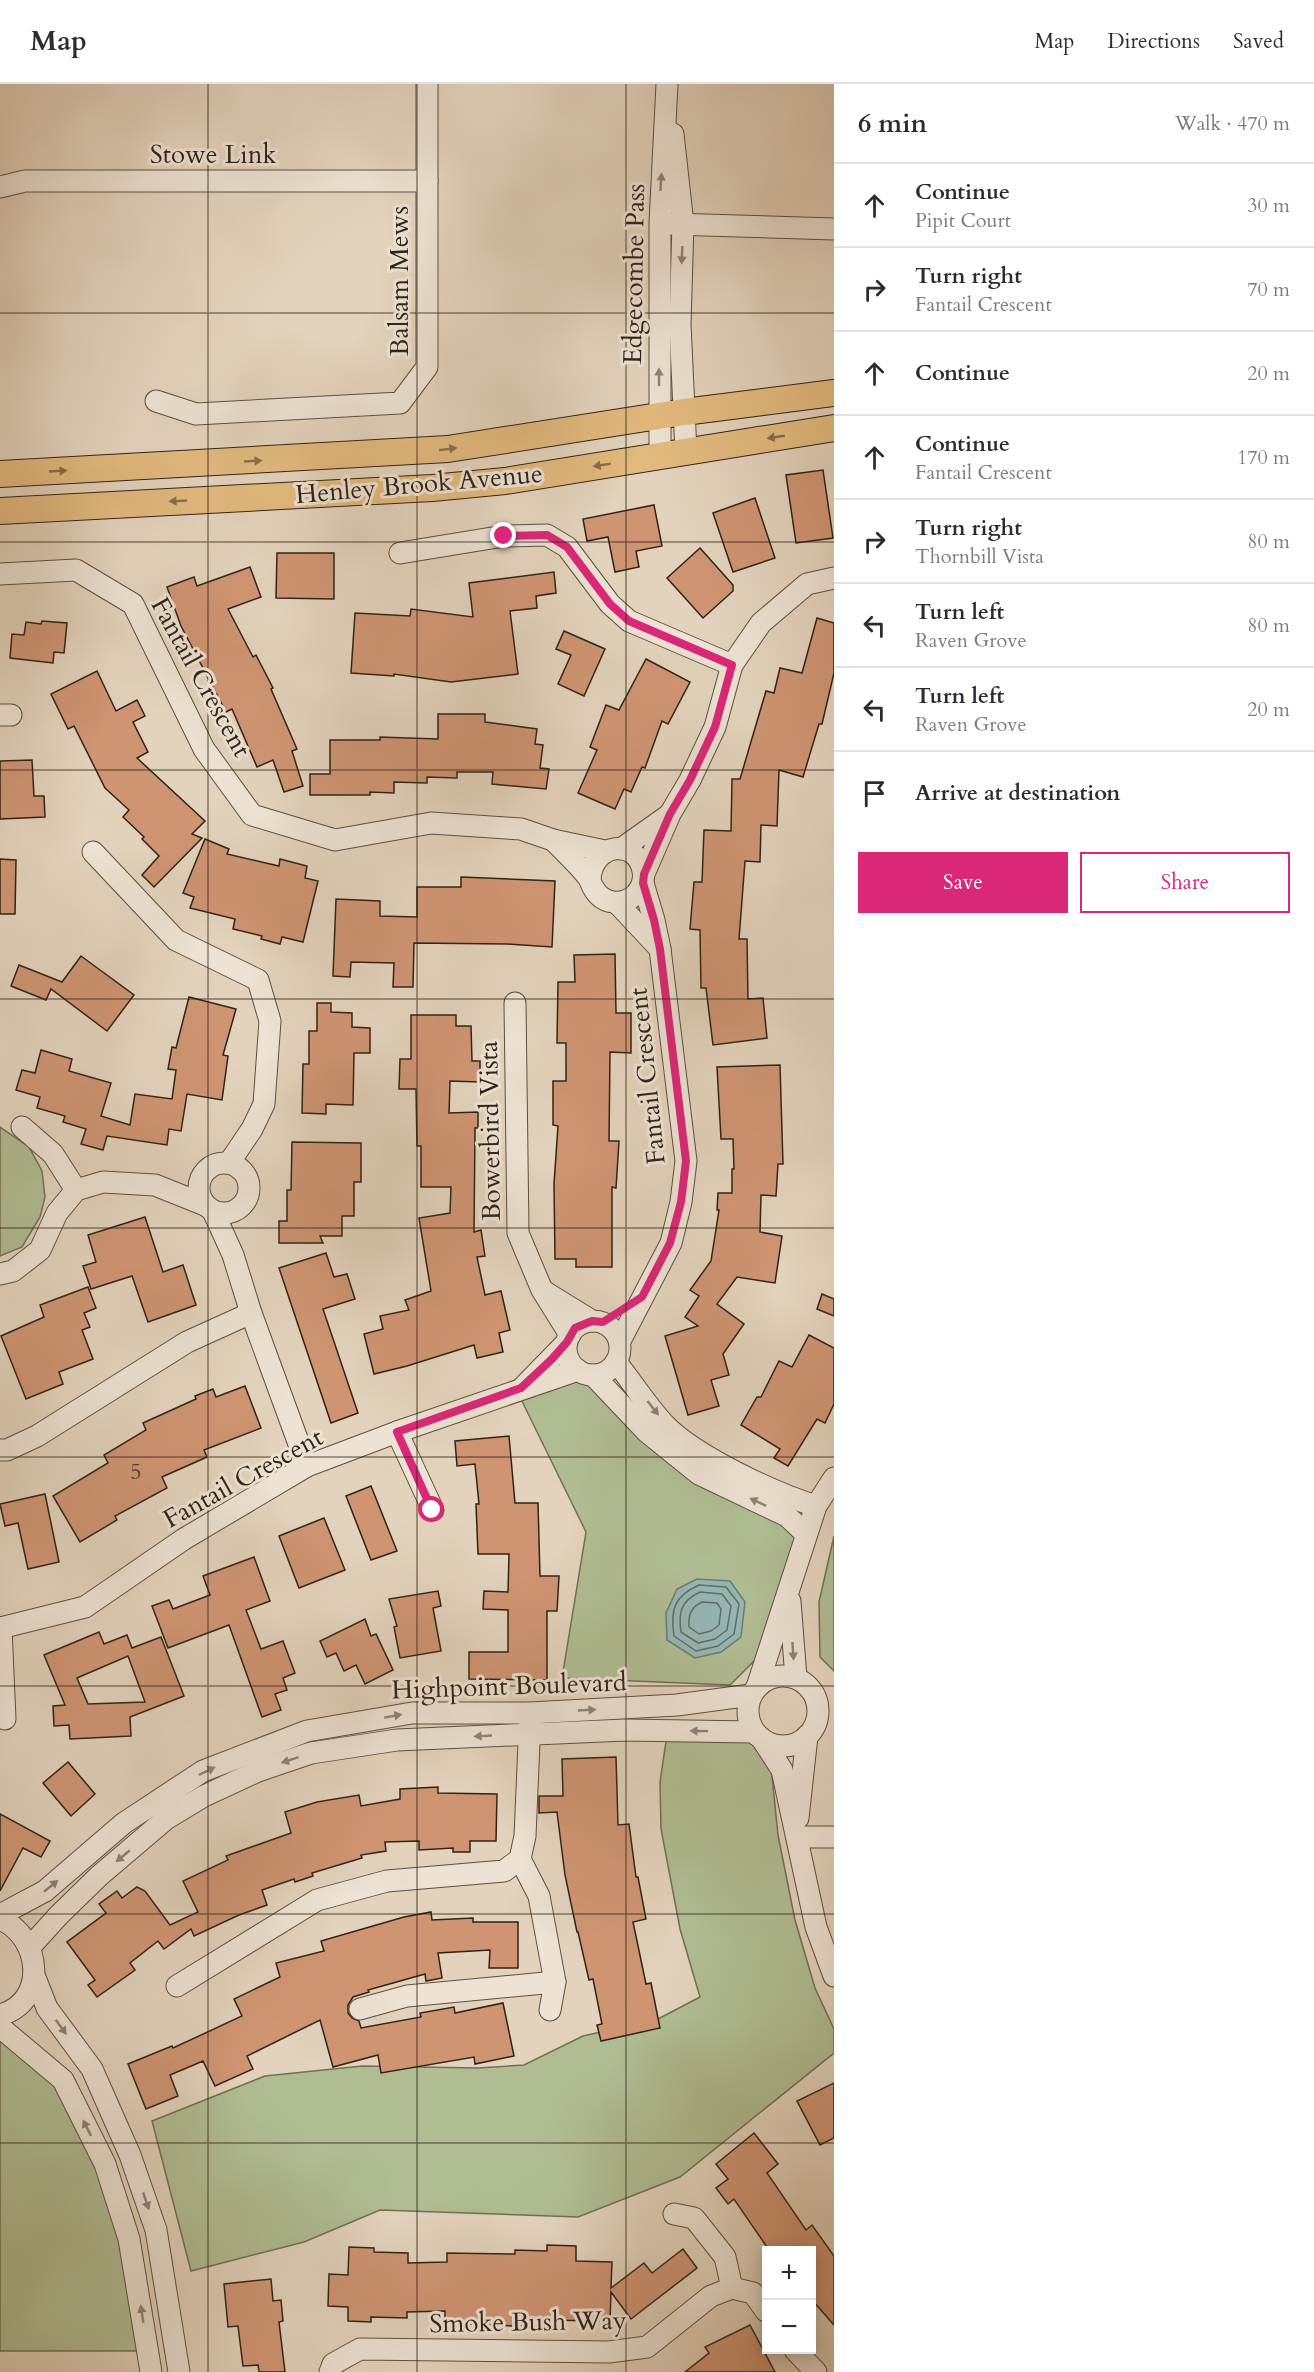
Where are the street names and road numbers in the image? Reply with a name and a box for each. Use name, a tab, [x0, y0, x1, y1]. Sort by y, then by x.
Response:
street label: Stowe Link	[150, 137, 276, 172]
street label: Edgecombe Pass	[615, 183, 653, 365]
street label: Balsam Mews	[382, 206, 417, 356]
street label: Henley Brook Avenue	[294, 456, 544, 512]
street label: Fantail Crescent	[143, 591, 259, 763]
street label: Fantail Crescent	[620, 986, 674, 1166]
street label: Bowerbird Vista	[471, 1041, 509, 1221]
street label: Fantail Crescent	[157, 1420, 329, 1536]
street label: Highpoint Boulevard	[391, 1664, 627, 1708]
street label: Smoke Bush Way	[429, 2303, 627, 2341]

